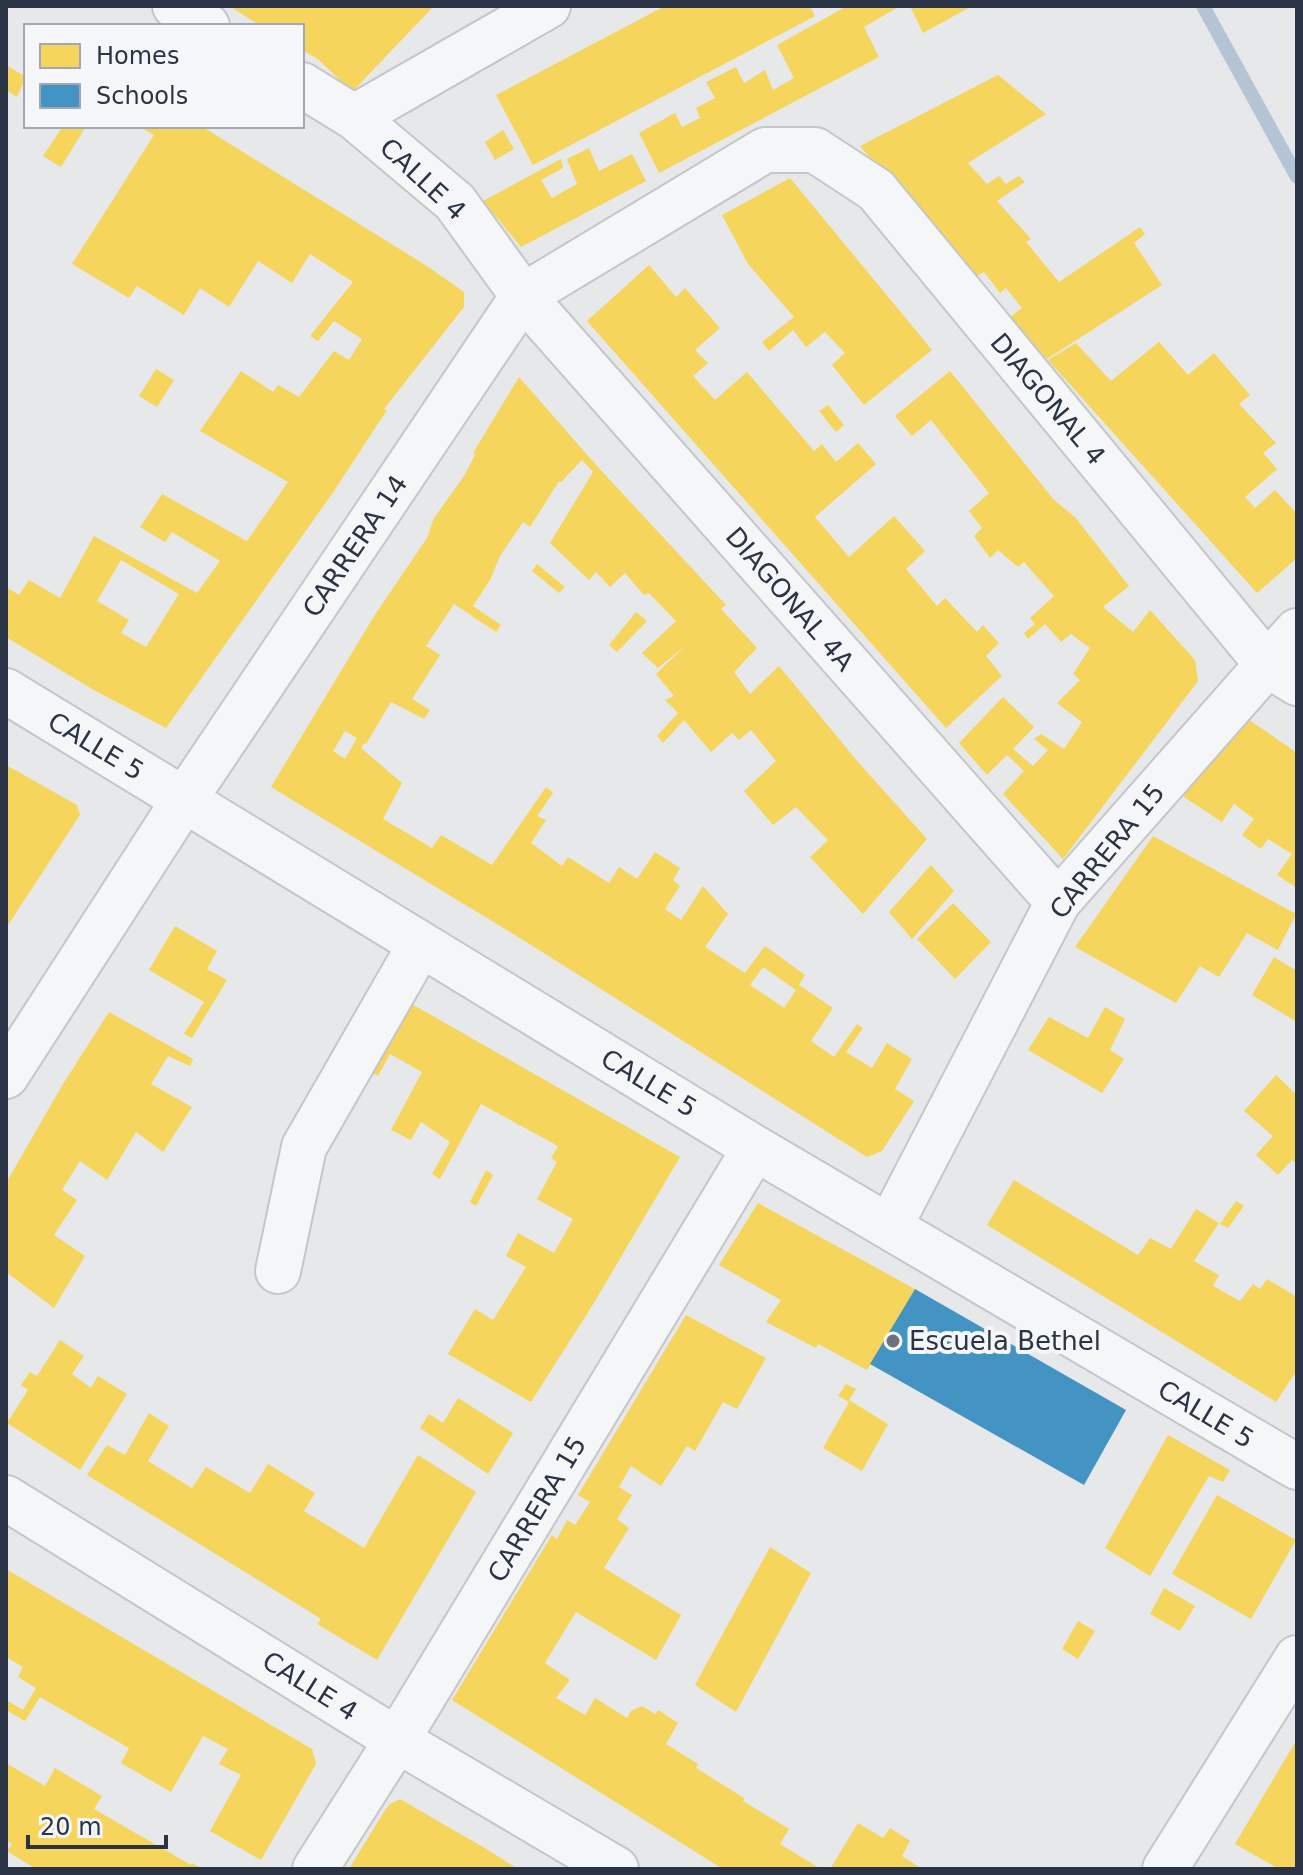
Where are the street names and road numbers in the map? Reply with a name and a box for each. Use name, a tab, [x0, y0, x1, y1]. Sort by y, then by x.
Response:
street label: CALLE 4	[374, 132, 472, 226]
street label: DIAGONAL 4	[984, 327, 1112, 471]
street label: CARRERA 14	[297, 469, 413, 623]
street label: DIAGONAL 4A	[720, 521, 860, 677]
street label: CALLE 5	[43, 706, 149, 786]
street label: CARRERA 15	[1044, 778, 1170, 924]
street label: CALLE 5	[596, 1043, 702, 1123]
street label: CALLE 5	[1153, 1374, 1259, 1454]
street label: CARRERA 15	[482, 1431, 592, 1587]
street label: CALLE 4	[257, 1645, 363, 1727]

